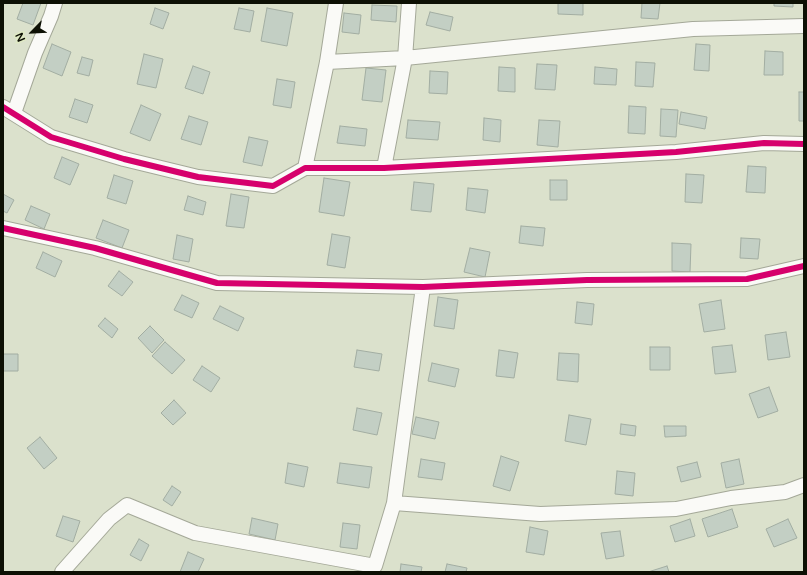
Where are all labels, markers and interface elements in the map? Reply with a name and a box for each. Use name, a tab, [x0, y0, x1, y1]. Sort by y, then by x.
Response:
north arrow	[12, 12, 52, 52]
text: N	[13, 30, 28, 44]

